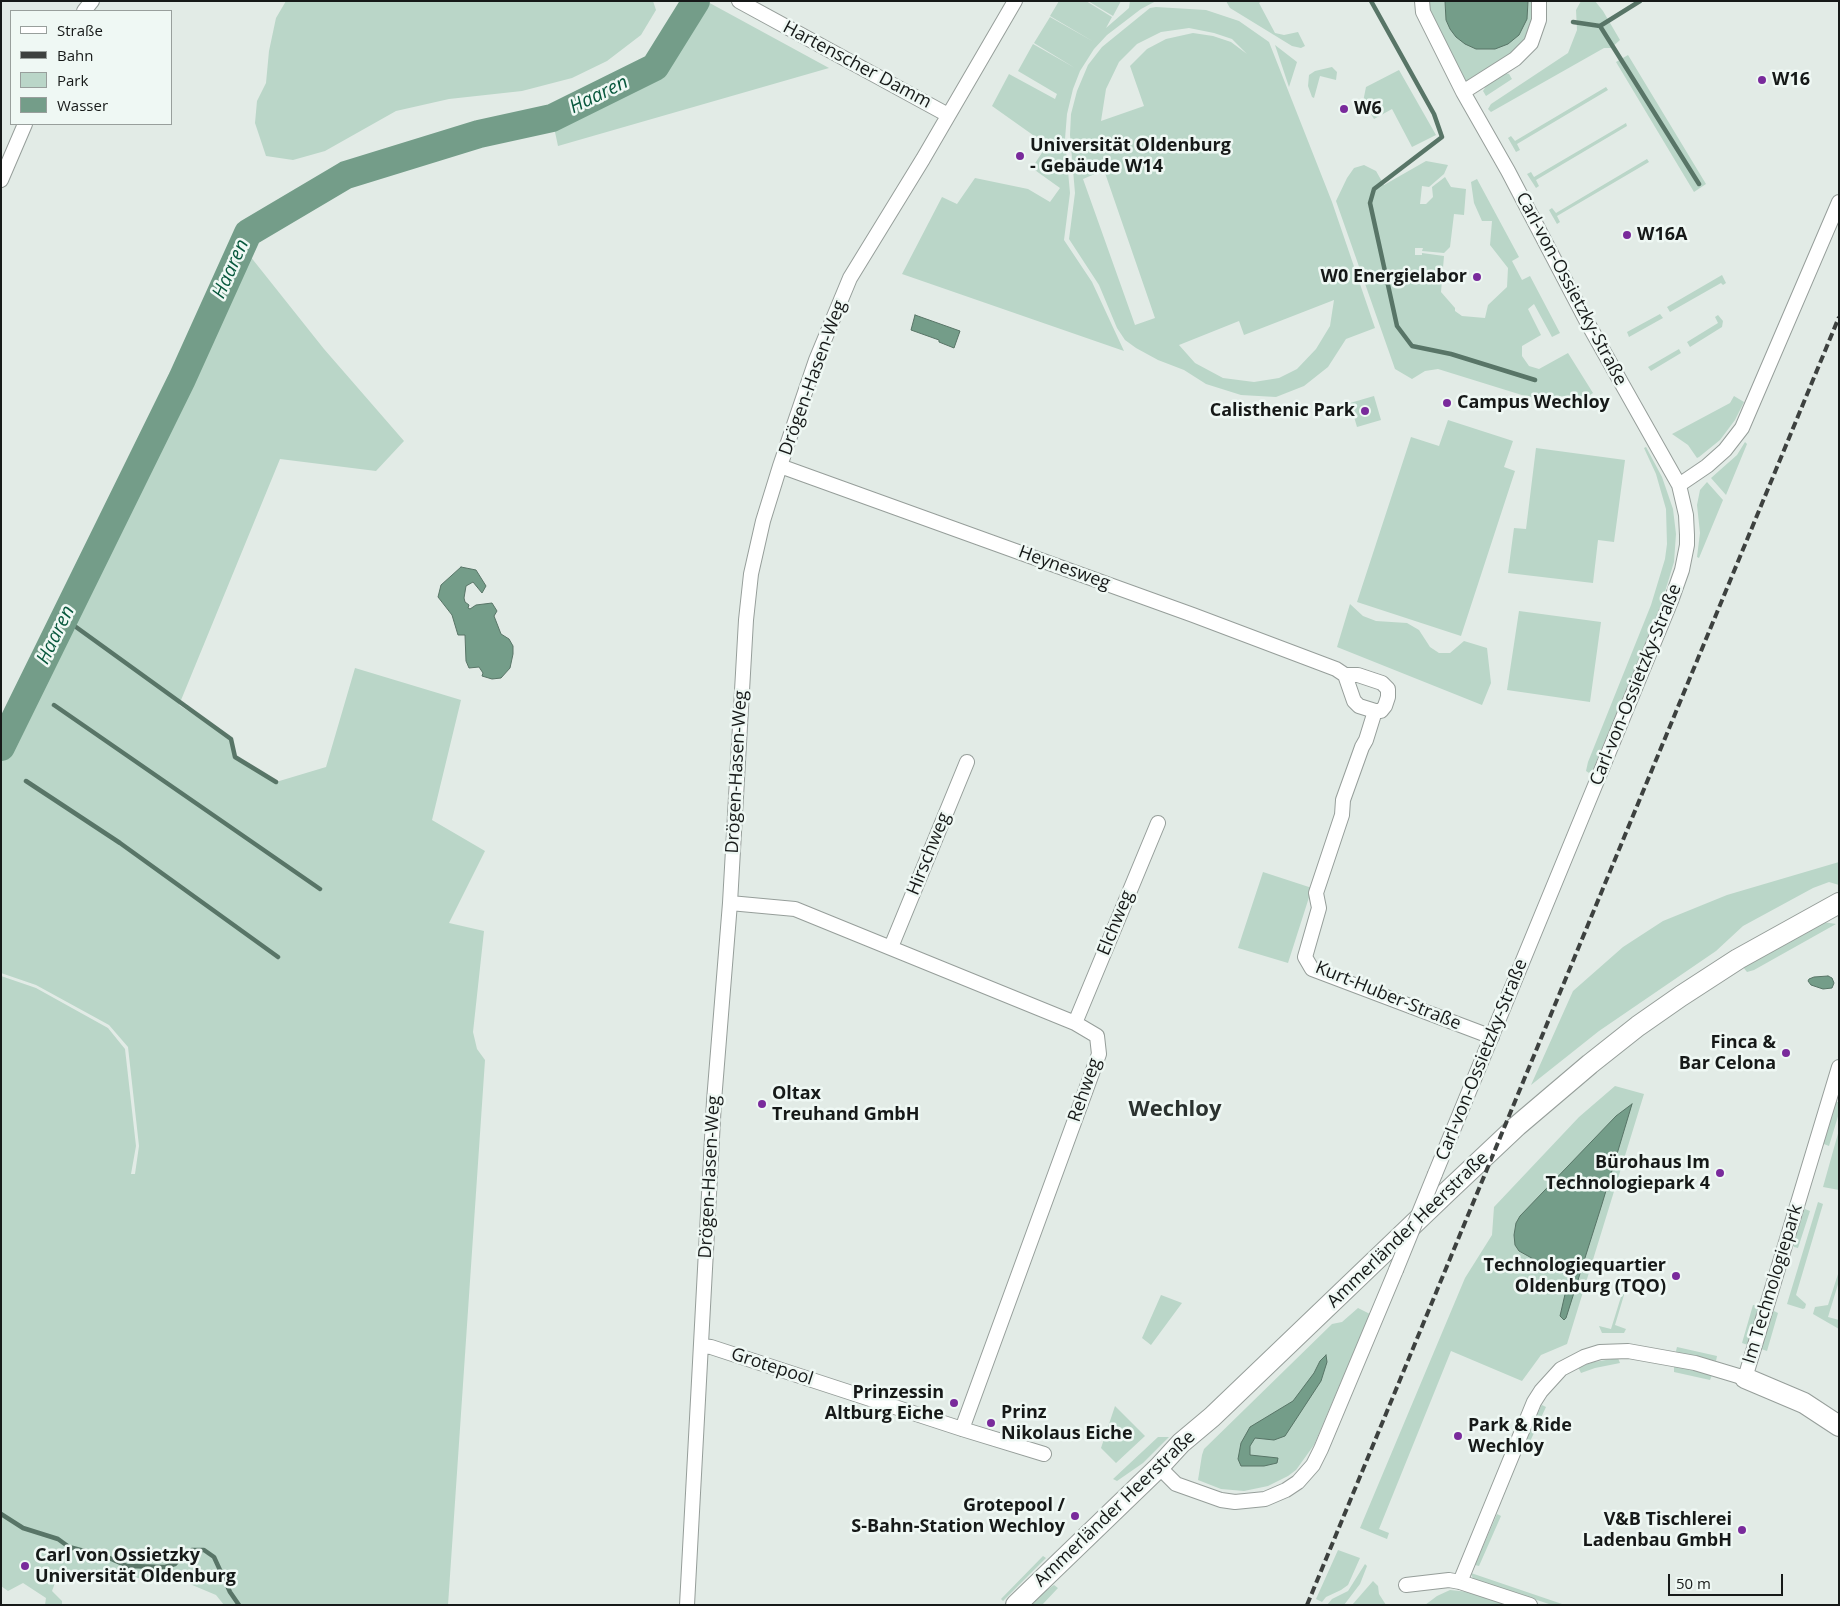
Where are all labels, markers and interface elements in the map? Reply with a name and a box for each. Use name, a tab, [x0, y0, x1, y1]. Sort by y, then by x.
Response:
legend	[10, 10, 172, 125]
street label: Hartenscher Damm	[779, 17, 935, 113]
text: Straße	[57, 20, 103, 40]
text: Bahn	[57, 45, 93, 65]
place label: W16	[1772, 69, 1810, 91]
text: Park	[57, 70, 88, 90]
water label: Haaren	[566, 71, 632, 119]
marker: W16	[1756, 74, 1768, 86]
text: Wasser	[57, 95, 108, 115]
place label: W6	[1354, 98, 1382, 120]
marker: W6	[1338, 103, 1350, 115]
place label: Universität Oldenburg - Gebäude W14	[1030, 135, 1231, 178]
marker: Universität Oldenburg - Gebäude W14	[1014, 150, 1026, 162]
street label: Carl-von-Ossietzky-Straße	[1511, 189, 1631, 389]
place label: W16A	[1637, 224, 1687, 246]
marker: W16A	[1621, 229, 1633, 241]
water label: Haaren	[208, 236, 254, 302]
place label: W0 Energielabor	[1321, 266, 1467, 288]
marker: W0 Energielabor	[1471, 271, 1483, 283]
street label: Drögen-Hasen-Weg	[775, 298, 851, 458]
place label: Campus Wechloy	[1457, 392, 1610, 414]
marker: Campus Wechloy	[1441, 397, 1453, 409]
place label: Calisthenic Park	[1210, 400, 1355, 422]
marker: Calisthenic Park	[1359, 405, 1371, 417]
street label: Heynesweg	[1015, 541, 1113, 595]
street label: Carl-von-Ossietzky-Straße	[1586, 581, 1686, 789]
water label: Haaren	[32, 602, 80, 668]
street label: Drögen-Hasen-Weg	[722, 690, 752, 854]
street label: Hirschweg	[903, 810, 955, 898]
street label: Elchweg	[1093, 887, 1139, 959]
street label: Carl-von-Ossietzky-Straße	[1432, 956, 1532, 1164]
street label: Kurt-Huber-Straße	[1312, 957, 1464, 1035]
place label: Finca & Bar Celona	[1679, 1032, 1776, 1074]
marker: Finca & Bar Celona	[1780, 1047, 1792, 1059]
street label: Rehweg	[1064, 1055, 1106, 1125]
place label: Oltax Treuhand GmbH	[772, 1083, 920, 1126]
street label: Drögen-Hasen-Weg	[695, 1095, 725, 1259]
district label: Wechloy	[1129, 1097, 1221, 1123]
marker: Oltax Treuhand GmbH	[756, 1098, 768, 1110]
street label: Ammerländer Heerstraße	[1323, 1147, 1493, 1313]
place label: Bürohaus Im Technologiepark 4	[1545, 1152, 1710, 1194]
marker: Bürohaus Im Technologiepark 4	[1714, 1167, 1726, 1179]
street label: Im Technologiepark	[1738, 1202, 1808, 1366]
place label: Technologiequartier Oldenburg (TQO)	[1484, 1255, 1666, 1298]
marker: Technologiequartier Oldenburg (TQO)	[1670, 1270, 1682, 1282]
street label: Grotepool	[728, 1344, 816, 1390]
place label: Prinzessin Altburg Eiche	[825, 1382, 944, 1425]
marker: Prinzessin Altburg Eiche	[948, 1397, 960, 1409]
place label: Prinz Nikolaus Eiche	[1001, 1402, 1133, 1445]
place label: Park & Ride Wechloy	[1468, 1415, 1572, 1458]
marker: Prinz Nikolaus Eiche	[985, 1417, 997, 1429]
street label: Ammerländer Heerstraße	[1030, 1426, 1200, 1592]
marker: Park & Ride Wechloy	[1452, 1430, 1464, 1442]
place label: Grotepool / S-Bahn-Station Wechloy	[851, 1495, 1065, 1538]
place label: V&B Tischlerei Ladenbau GmbH	[1582, 1509, 1732, 1552]
marker: Grotepool / S-Bahn-Station Wechloy	[1069, 1510, 1081, 1522]
marker: V&B Tischlerei Ladenbau GmbH	[1736, 1524, 1748, 1536]
place label: Carl von Ossietzky Universität Oldenburg	[35, 1545, 236, 1588]
marker: Carl von Ossietzky Universität Oldenburg	[19, 1560, 31, 1572]
scale bar	[1670, 1564, 1785, 1596]
text: 50 m	[1676, 1573, 1711, 1593]

